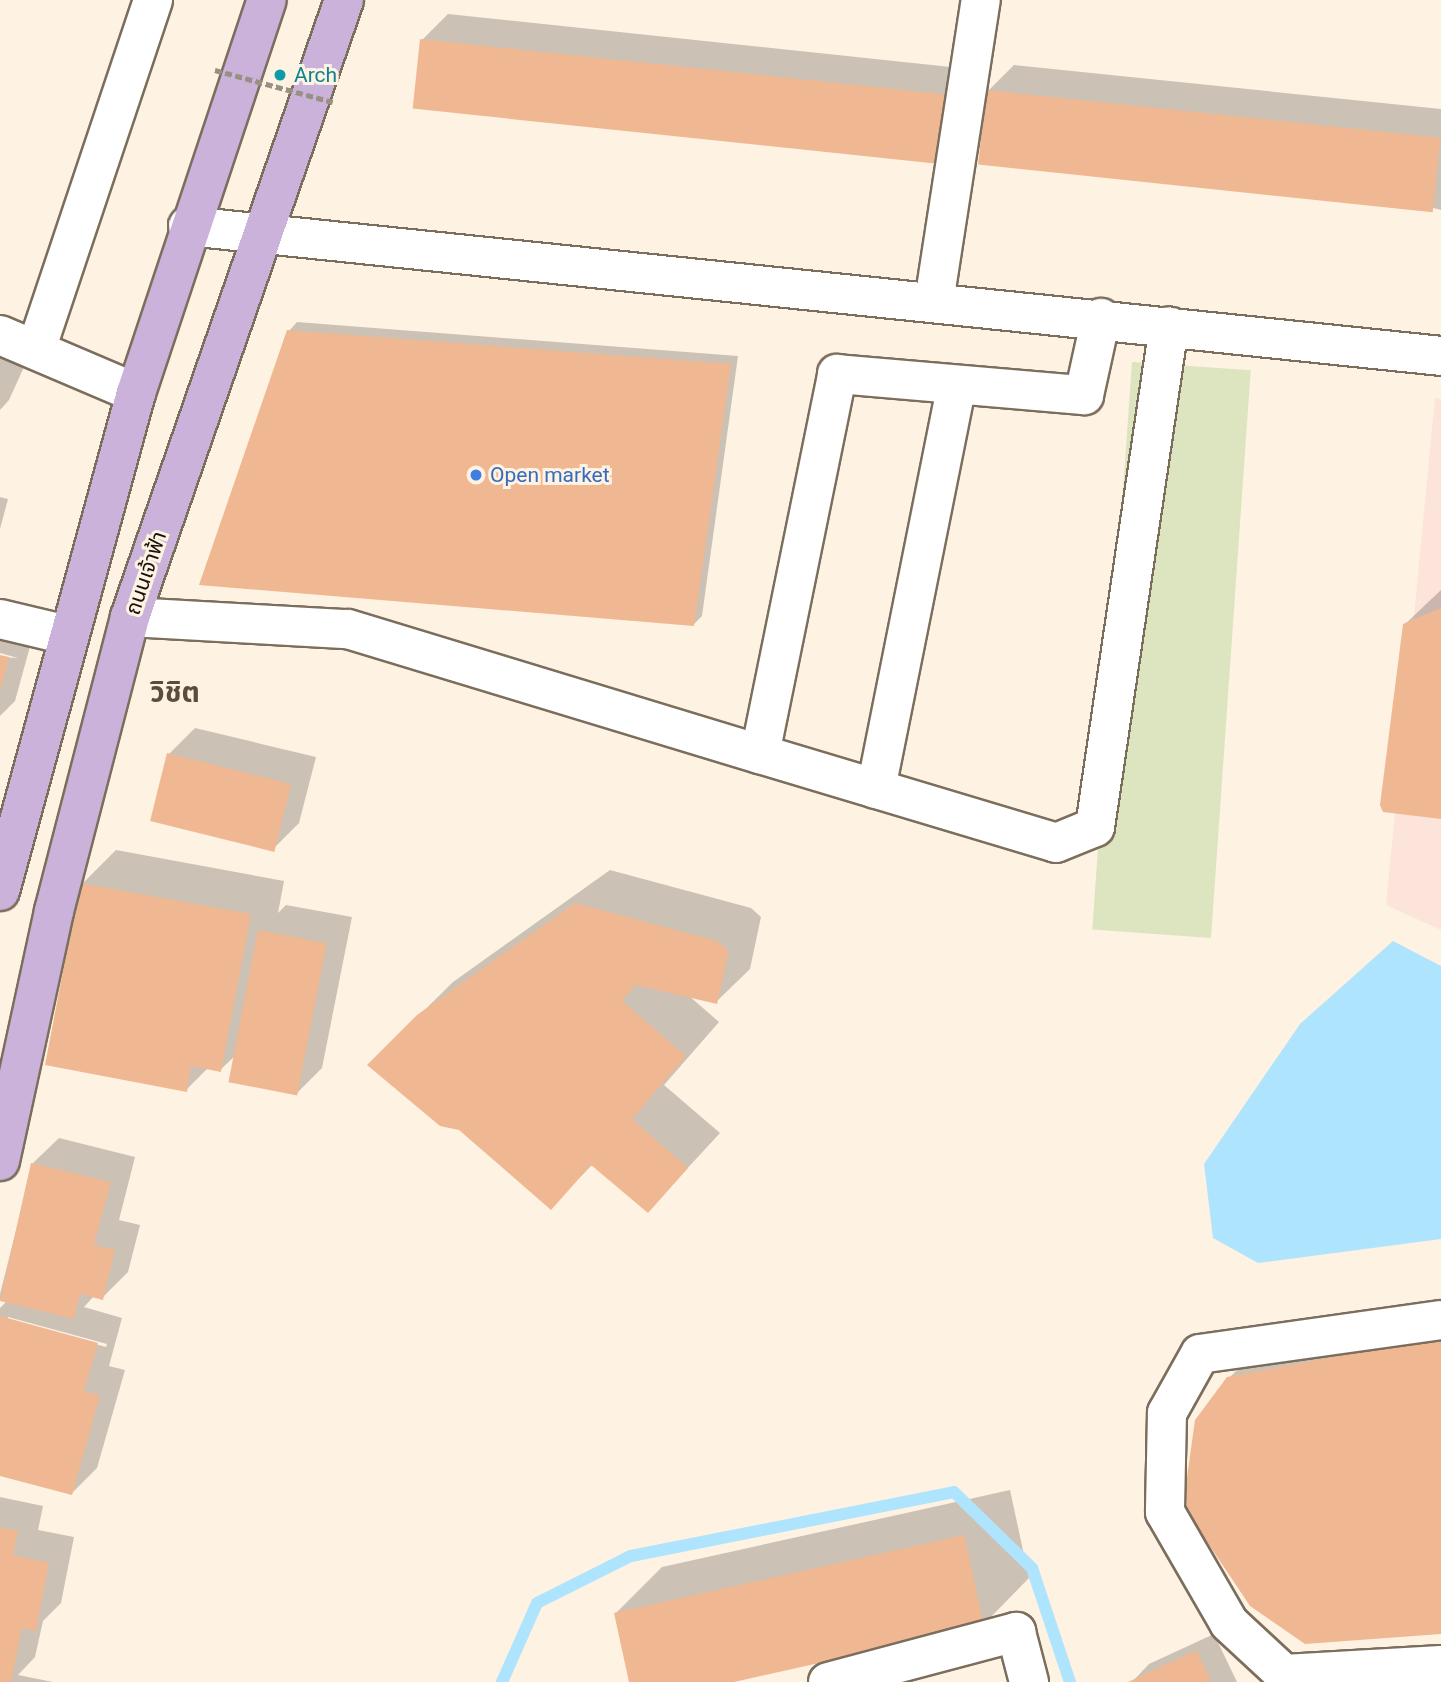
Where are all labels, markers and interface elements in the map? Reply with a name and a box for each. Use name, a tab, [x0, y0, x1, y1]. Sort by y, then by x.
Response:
place label: Arch	[294, 62, 337, 88]
marker: Arch	[272, 67, 288, 83]
place label: Open market	[490, 462, 610, 488]
marker: Open market	[468, 467, 484, 483]
street label: ถนนเจ้าฟ้า	[120, 528, 172, 618]
district label: วิชิต	[150, 676, 200, 710]

